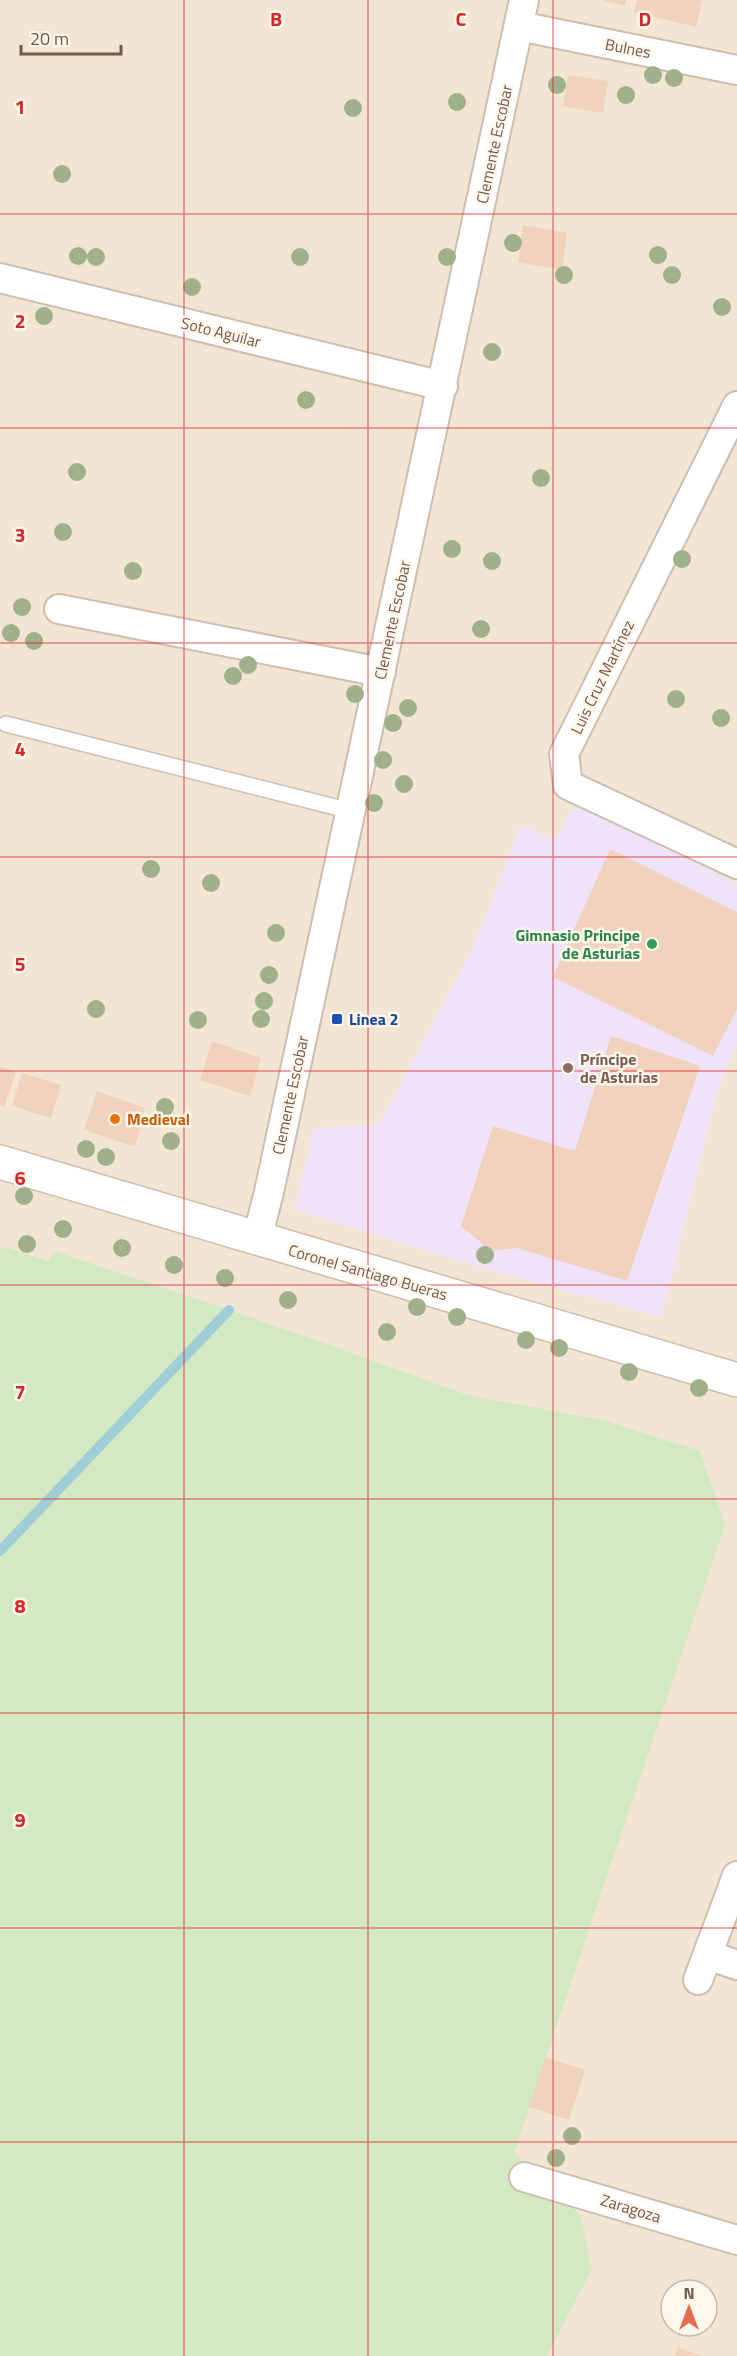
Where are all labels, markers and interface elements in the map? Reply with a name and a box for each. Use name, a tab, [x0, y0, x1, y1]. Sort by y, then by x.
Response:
text: B	[270, 3, 282, 34]
text: C	[456, 3, 467, 34]
text: D	[639, 3, 651, 34]
scale bar	[21, 18, 122, 56]
text: 20 m	[30, 25, 69, 52]
street label: Bulnes	[603, 32, 653, 64]
street label: Clemente Escobar	[470, 82, 518, 206]
text: 1	[14, 91, 26, 122]
text: 2	[14, 305, 26, 336]
street label: Soto Aguilar	[179, 310, 264, 354]
text: 3	[14, 519, 26, 550]
street label: Clemente Escobar	[368, 558, 416, 682]
street label: Luis Cruz Martínez	[564, 616, 640, 738]
text: 4	[14, 733, 26, 764]
place label: Gimnasio Principe de Asturias	[515, 923, 640, 965]
marker: Gimnasio Principe de Asturias	[645, 937, 659, 951]
text: 5	[14, 948, 26, 979]
place label: Linea 2	[349, 1007, 398, 1031]
marker: Linea 2	[330, 1012, 344, 1026]
street label: Clemente Escobar	[266, 1033, 314, 1157]
place label: Príncipe de Asturias	[580, 1047, 658, 1089]
marker: Príncipe de Asturias	[561, 1061, 575, 1075]
place label: Medieval	[127, 1107, 190, 1131]
marker: Medieval	[108, 1112, 122, 1126]
text: 6	[14, 1162, 26, 1193]
street label: Coronel Santiago Bueras	[286, 1238, 450, 1306]
text: 7	[14, 1376, 26, 1407]
text: 8	[14, 1590, 26, 1621]
text: 9	[14, 1804, 26, 1835]
street label: Zaragoza	[598, 2187, 664, 2229]
north arrow	[659, 2278, 719, 2338]
text: N	[683, 2281, 695, 2305]

